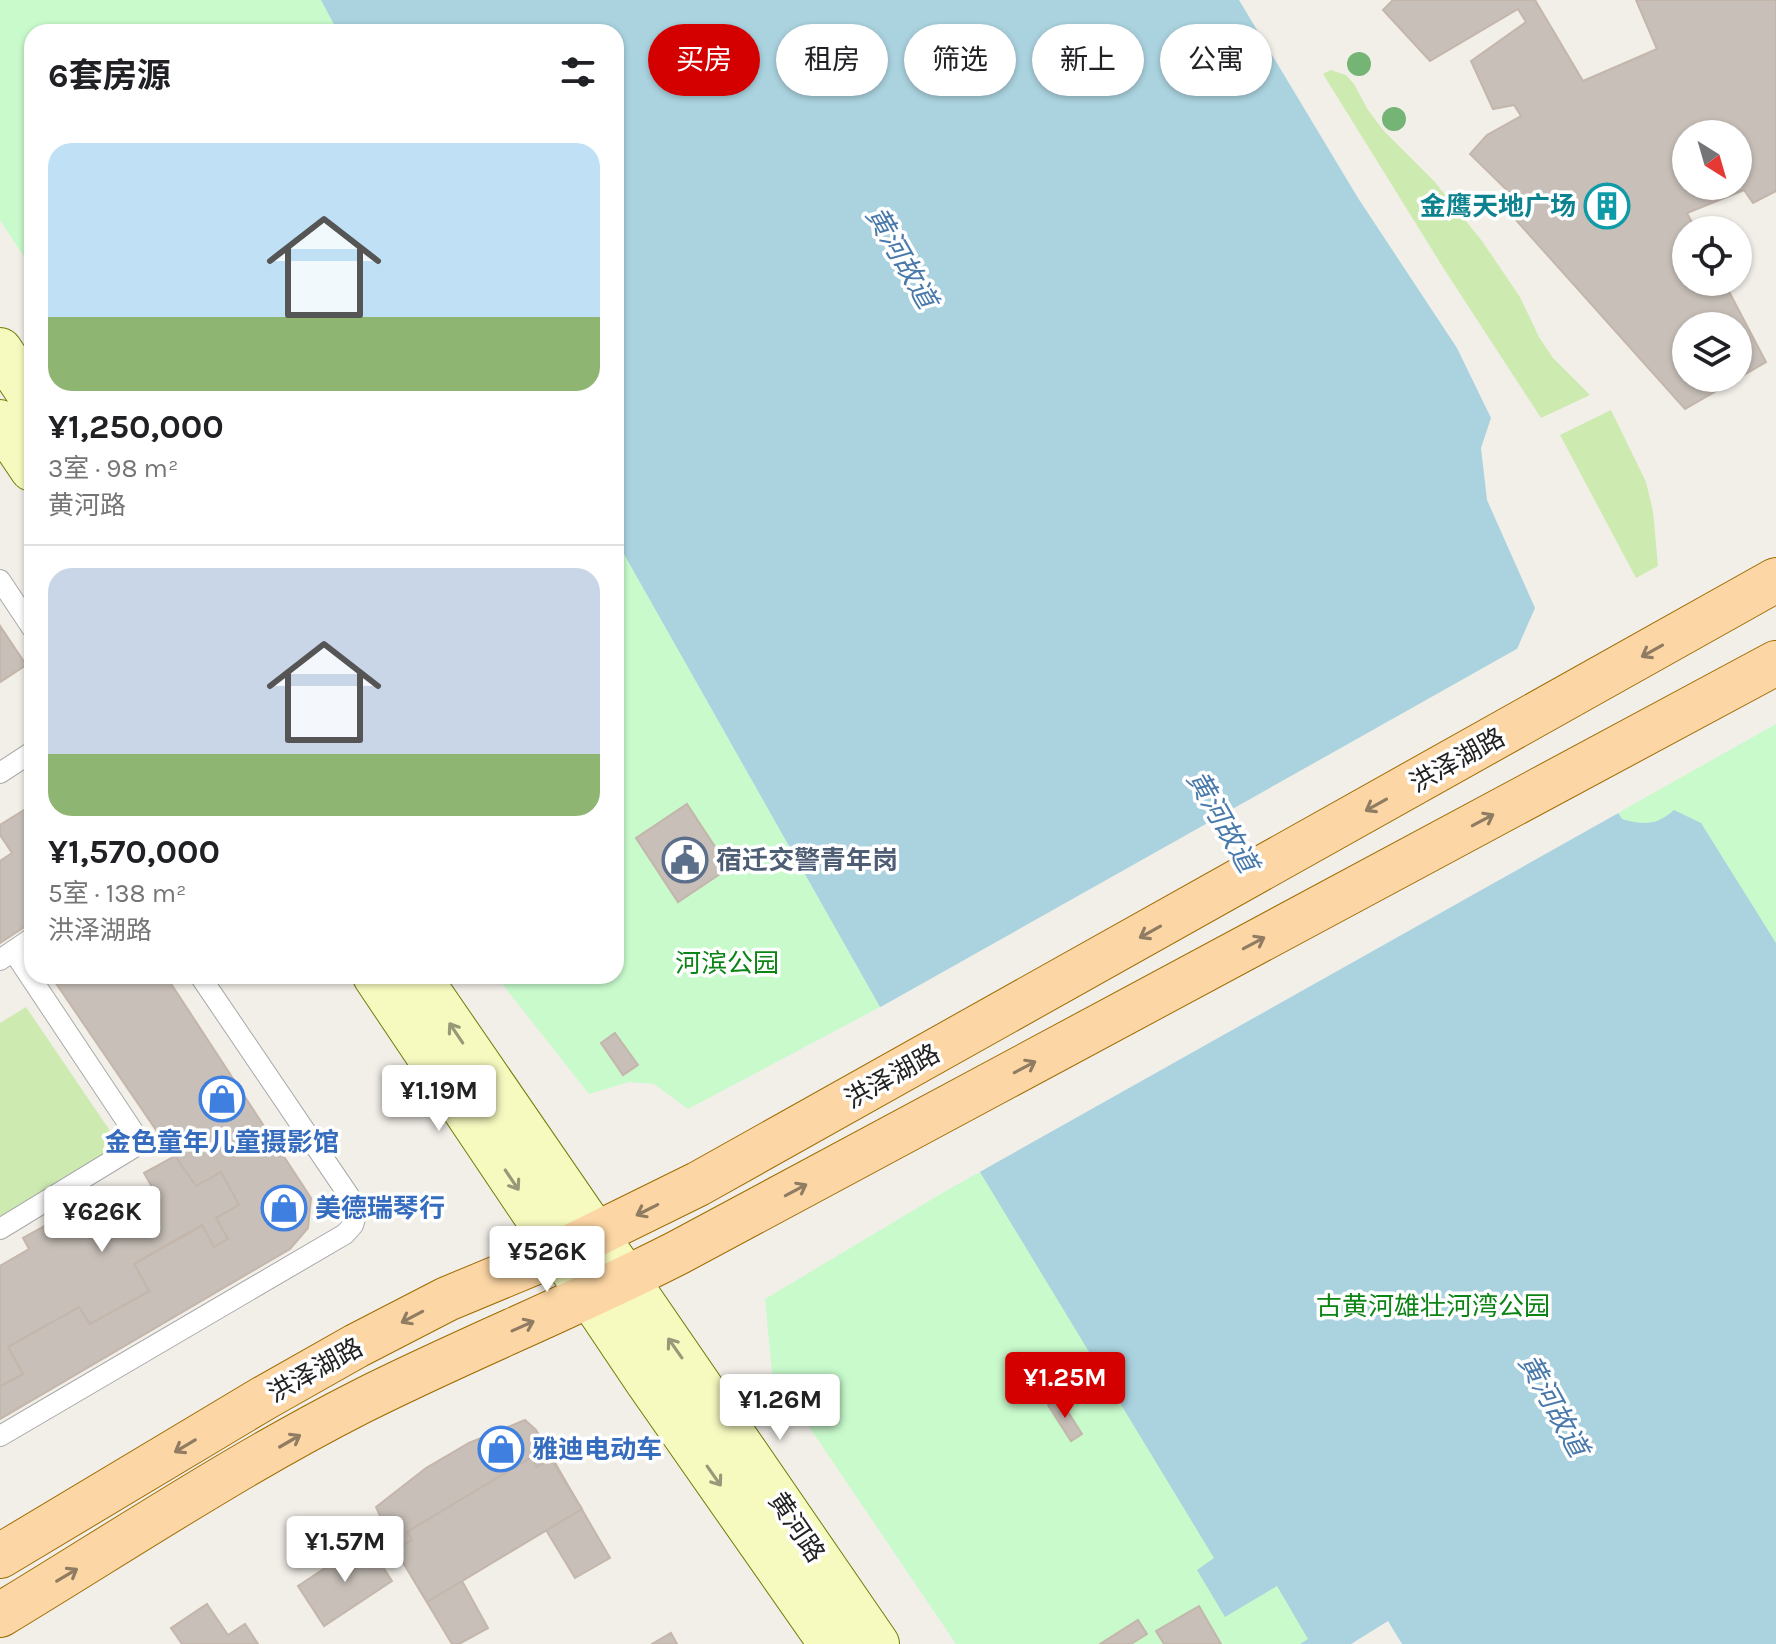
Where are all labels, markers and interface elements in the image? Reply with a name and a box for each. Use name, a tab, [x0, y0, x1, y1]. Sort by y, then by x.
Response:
chip: 买房	[648, 24, 760, 96]
chip: 租房	[776, 24, 888, 96]
chip: 筛选	[904, 24, 1016, 96]
chip: 新上	[1032, 24, 1144, 96]
chip: 公寓	[1160, 24, 1272, 96]
icon: filters	[556, 50, 600, 94]
text: 6套房源	[48, 56, 171, 96]
north arrow	[1672, 120, 1752, 200]
map controls	[1672, 120, 1752, 392]
building icon: 金鹰天地广场	[1583, 182, 1631, 230]
place label: 金鹰天地广场	[1420, 191, 1576, 222]
icon: home	[252, 195, 396, 339]
water label: 黄河故道	[859, 200, 946, 317]
button: locate	[1672, 216, 1752, 296]
button: layers	[1672, 312, 1752, 392]
text: ¥1,250,000	[48, 407, 224, 447]
text: 3室 · 98 m²	[48, 453, 178, 484]
text: 黄河路	[48, 490, 126, 521]
icon: home	[252, 620, 396, 764]
one-way arrow	[1641, 644, 1665, 659]
street label: 洪泽湖路	[1404, 722, 1510, 799]
water label: 黄河故道	[1180, 764, 1267, 881]
one-way arrow	[1365, 798, 1389, 813]
one-way arrow	[1470, 812, 1494, 828]
text: ¥1,570,000	[48, 832, 220, 872]
public building icon: 宿迁交警青年岗	[661, 836, 709, 884]
place label: 宿迁交警青年岗	[716, 845, 898, 876]
text: 5室 · 138 m²	[48, 878, 187, 909]
text: 洪泽湖路	[48, 915, 152, 946]
one-way arrow	[1138, 925, 1162, 940]
one-way arrow	[1241, 935, 1265, 951]
park label: 河滨公园	[675, 948, 779, 979]
one-way arrow	[448, 1022, 464, 1044]
street label: 洪泽湖路	[839, 1038, 945, 1115]
one-way arrow	[1012, 1058, 1036, 1074]
pin: ¥1.19M	[374, 1065, 504, 1133]
shop icon: 金色童年儿童摄影馆	[198, 1075, 246, 1123]
text: ¥1.19M	[400, 1075, 478, 1106]
place label: 金色童年儿童摄影馆	[105, 1127, 339, 1158]
one-way arrow	[503, 1169, 520, 1191]
one-way arrow	[783, 1181, 807, 1197]
shop icon: 美德瑞琴行	[260, 1184, 308, 1232]
pin: ¥626K	[46, 1186, 158, 1254]
place label: 美德瑞琴行	[315, 1193, 445, 1224]
text: ¥626K	[62, 1196, 142, 1227]
one-way arrow	[635, 1202, 659, 1218]
pin: ¥526K	[491, 1226, 603, 1294]
text: ¥526K	[508, 1236, 586, 1267]
park label: 古黄河雄壮河湾公园	[1316, 1291, 1550, 1322]
one-way arrow	[400, 1310, 424, 1326]
one-way arrow	[510, 1317, 534, 1332]
street label: 洪泽湖路	[262, 1332, 368, 1409]
one-way arrow	[667, 1338, 683, 1360]
water label: 黄河故道	[1512, 1348, 1597, 1466]
pin: ¥1.25M	[1000, 1352, 1130, 1420]
text: ¥1.25M	[1023, 1362, 1107, 1393]
pin: ¥1.26M	[715, 1374, 845, 1442]
text: ¥1.26M	[738, 1384, 822, 1415]
shop icon: 雅迪电动车	[477, 1425, 525, 1473]
one-way arrow	[277, 1433, 301, 1448]
place label: 雅迪电动车	[532, 1434, 662, 1465]
one-way arrow	[174, 1438, 197, 1454]
one-way arrow	[706, 1465, 722, 1487]
street label: 黄河路	[762, 1486, 831, 1568]
pin: ¥1.57M	[280, 1516, 410, 1584]
text: ¥1.57M	[305, 1526, 385, 1557]
one-way arrow	[55, 1566, 78, 1582]

